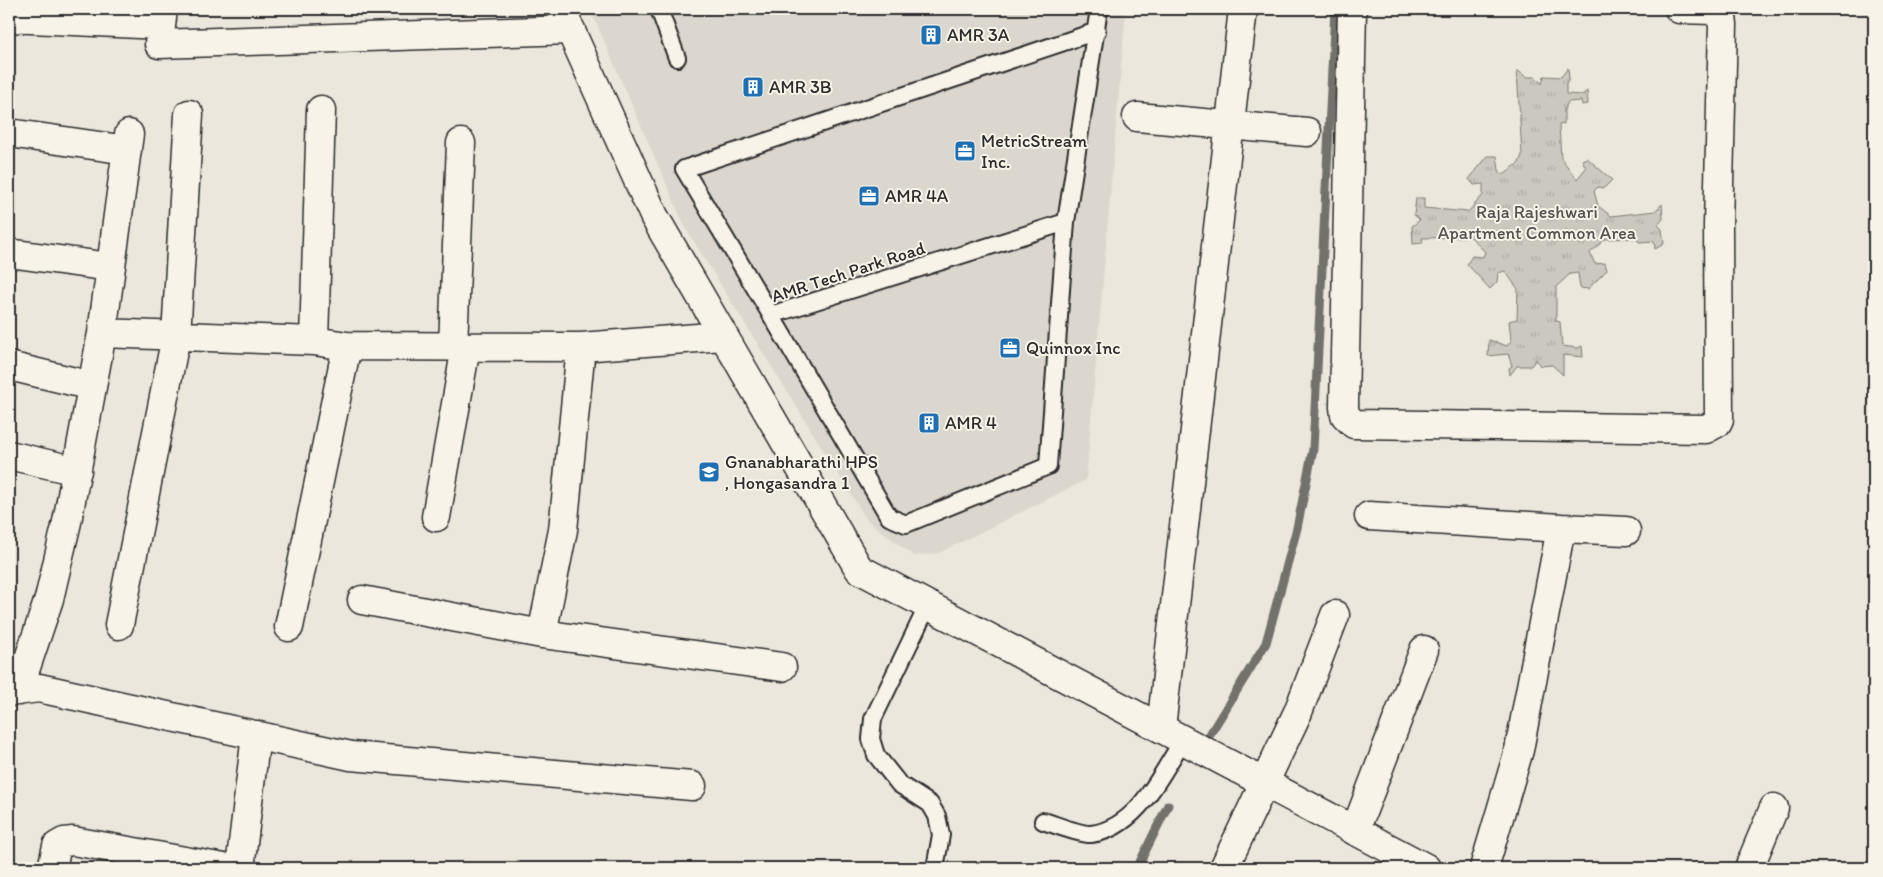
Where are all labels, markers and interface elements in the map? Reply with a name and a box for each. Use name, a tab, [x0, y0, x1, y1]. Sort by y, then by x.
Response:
building icon: AMR 3A	[919, 23, 943, 47]
place label: AMR 3A	[947, 24, 1010, 46]
building icon: AMR 3B	[741, 75, 765, 99]
place label: AMR 3B	[769, 76, 832, 98]
place label: MetricStream Inc.	[981, 130, 1087, 173]
office icon: MetricStream Inc.	[953, 139, 977, 163]
office icon: AMR 4A	[857, 184, 881, 208]
place label: AMR 4A	[885, 185, 949, 207]
park label: Raja Rajeshwari Apartment Common Area	[1438, 201, 1637, 244]
street label: AMR Tech Park Road	[768, 237, 928, 307]
office icon: Quinnox Inc	[998, 336, 1022, 360]
place label: Quinnox Inc	[1026, 337, 1121, 359]
building icon: AMR 4	[917, 411, 941, 435]
place label: AMR 4	[945, 412, 997, 434]
place label: Gnanabharathi HPS , Hongasandra 1	[725, 451, 878, 494]
school or university icon: Gnanabharathi HPS , Hongasandra 1	[697, 460, 721, 484]

